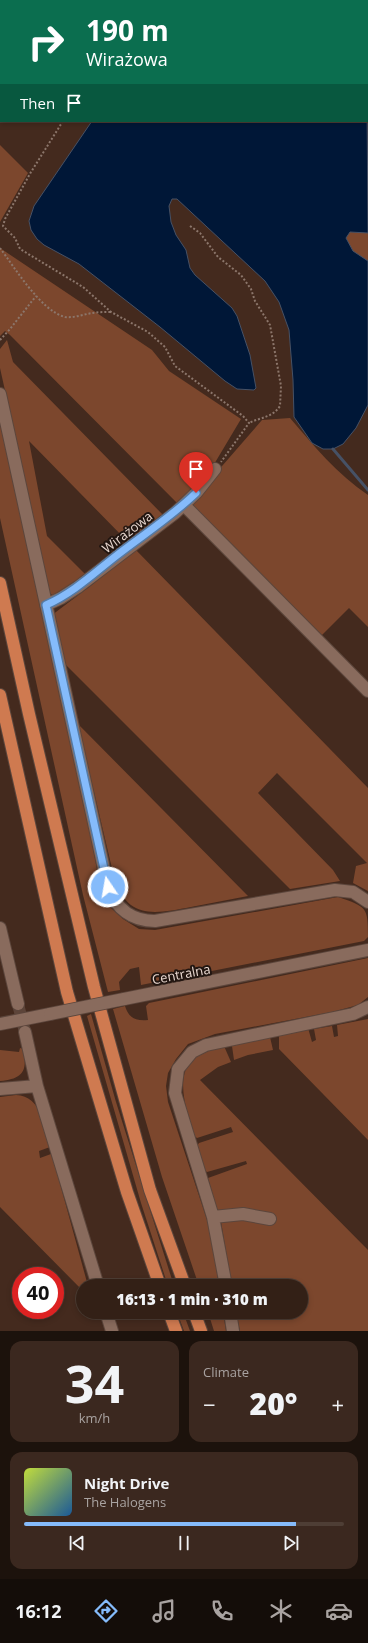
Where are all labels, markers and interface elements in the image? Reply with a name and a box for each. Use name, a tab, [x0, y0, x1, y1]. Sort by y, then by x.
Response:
text: 190 m	[86, 11, 169, 49]
icon: right	[20, 16, 72, 68]
text: Wirażowa	[86, 47, 168, 71]
icon: arrive	[63, 92, 85, 114]
text: Then	[20, 93, 55, 113]
pin	[179, 452, 213, 493]
icon: arrive	[185, 458, 207, 480]
street label: Wirażowa	[98, 507, 156, 557]
position arrow	[87, 866, 129, 908]
street label: Centralna	[150, 960, 212, 988]
speed limit sign: 40	[12, 1267, 64, 1319]
text: 16:13 · 1 min · 310 m	[116, 1289, 268, 1309]
text: 34	[65, 1347, 124, 1418]
text: Climate	[203, 1363, 249, 1381]
text: 20°	[250, 1383, 297, 1424]
text: −	[203, 1389, 216, 1419]
text: +	[331, 1389, 344, 1419]
text: km/h	[79, 1409, 110, 1427]
text: Night Drive	[84, 1473, 169, 1493]
text: The Halogens	[84, 1493, 166, 1511]
icon: previous	[66, 1532, 88, 1554]
icon: pause	[173, 1532, 195, 1554]
icon: next	[280, 1532, 302, 1554]
icon: directions	[92, 1597, 120, 1625]
icon: music	[150, 1597, 178, 1625]
icon: phone	[208, 1597, 236, 1625]
icon: climate	[267, 1597, 295, 1625]
icon: car	[325, 1597, 353, 1625]
text: 16:12	[15, 1599, 61, 1623]

